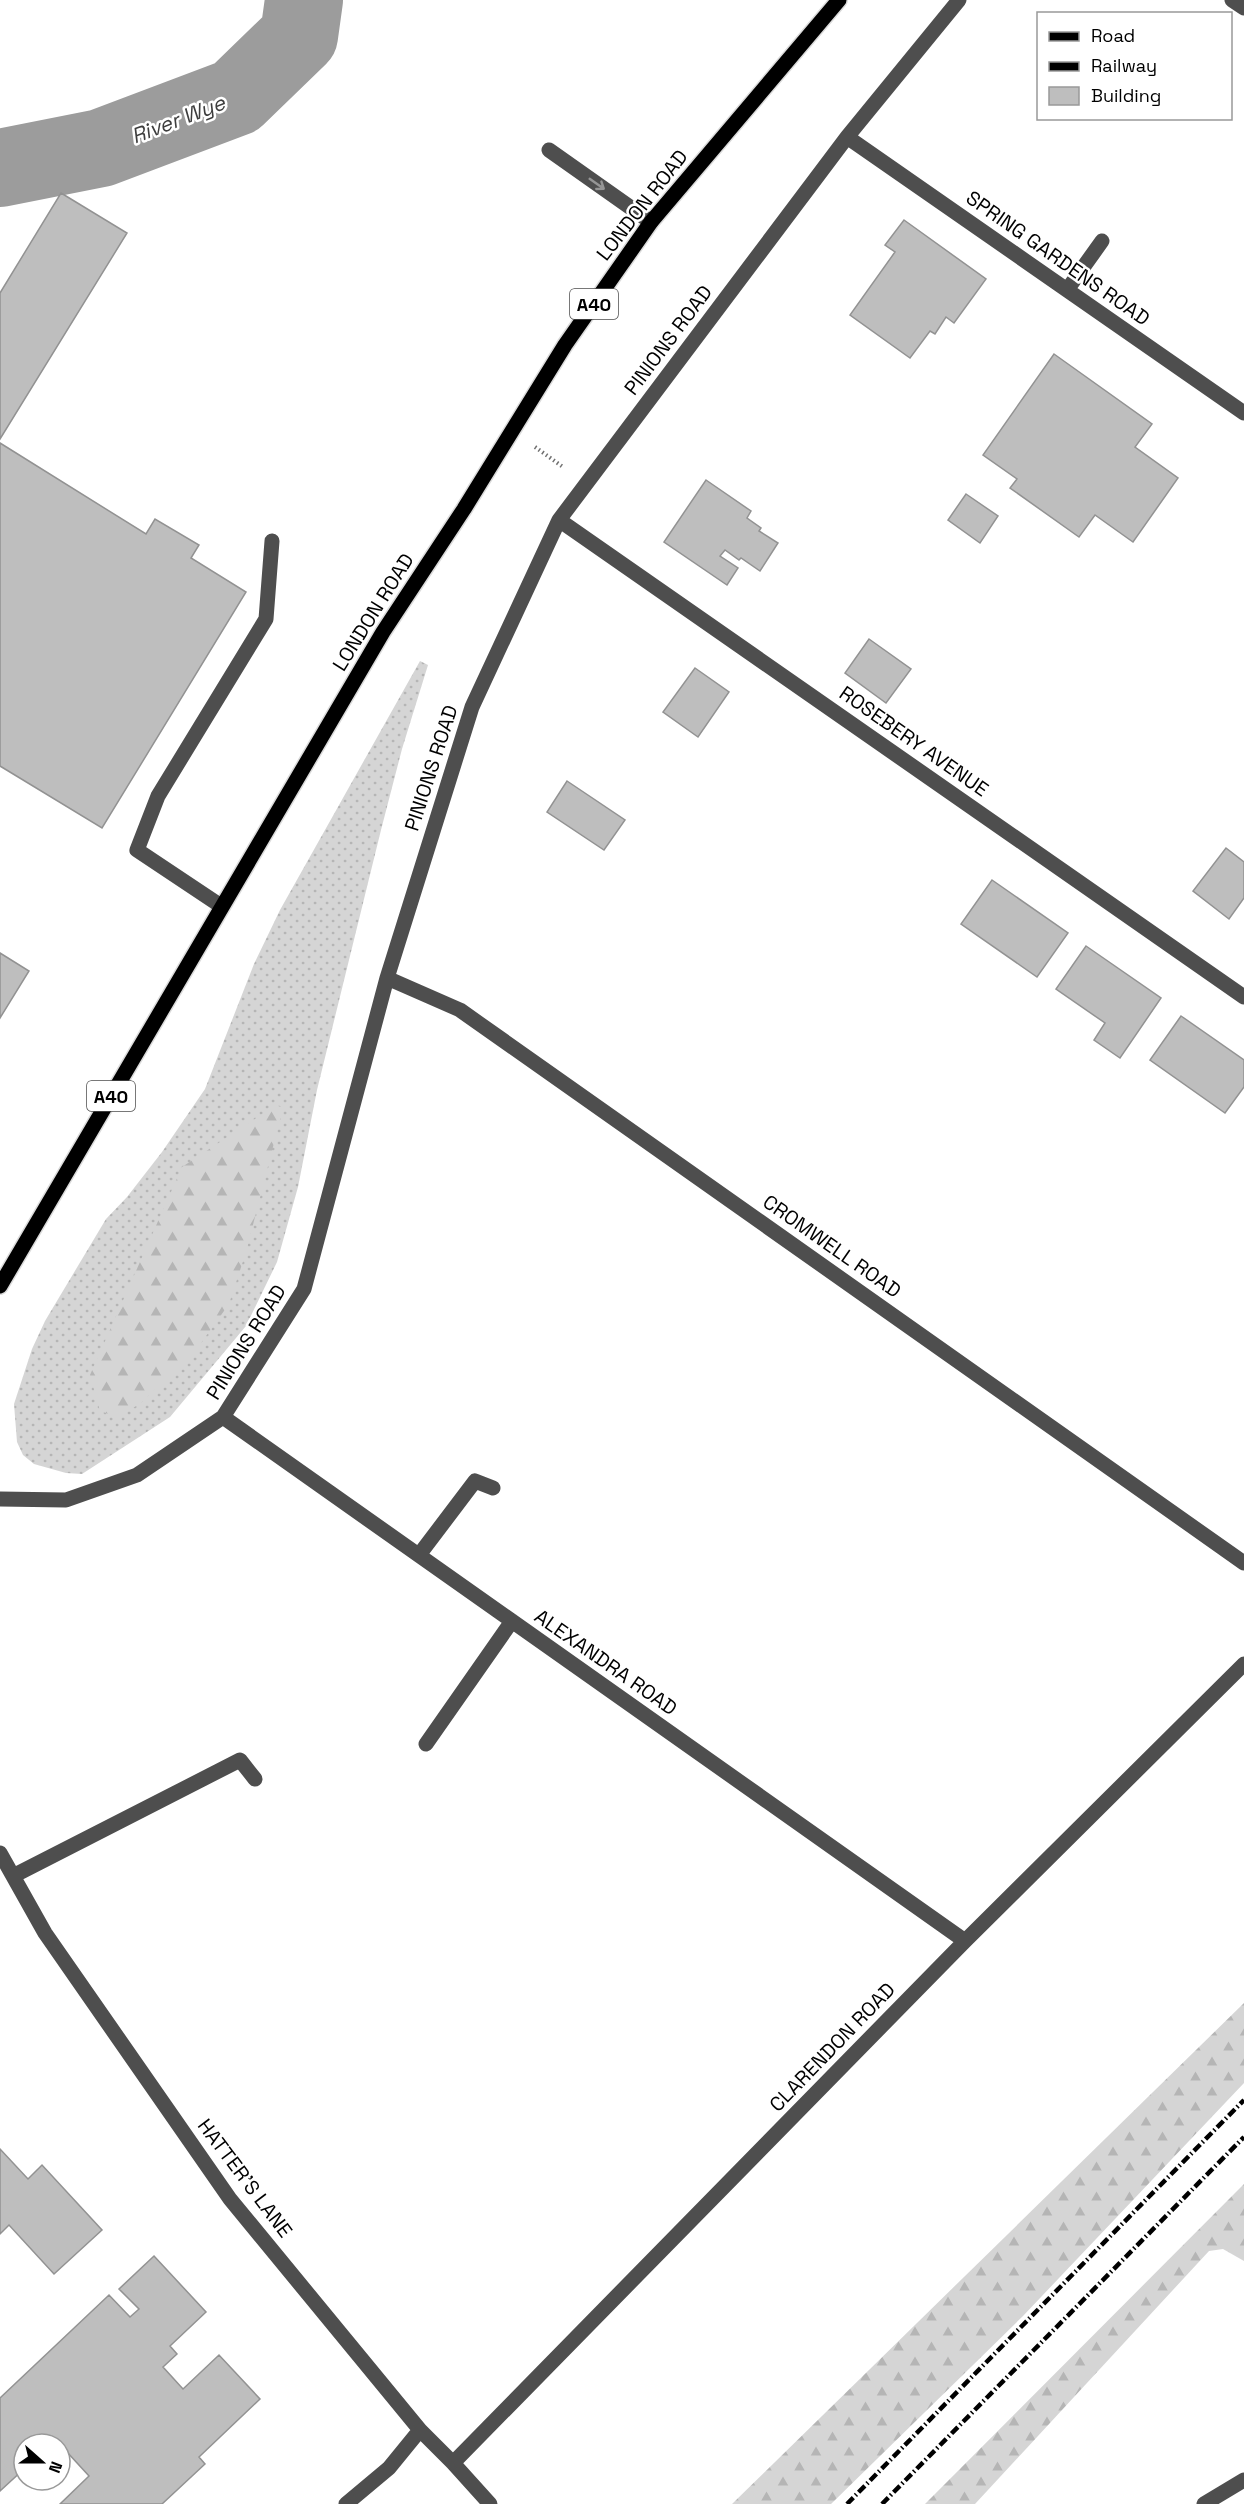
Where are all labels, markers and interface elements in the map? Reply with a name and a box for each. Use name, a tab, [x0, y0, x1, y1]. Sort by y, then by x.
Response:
legend	[1037, 12, 1232, 120]
text: Road	[1091, 24, 1135, 47]
text: Railway	[1091, 54, 1157, 77]
text: Building	[1091, 84, 1161, 107]
water label: River Wye	[127, 88, 230, 149]
street label: LONDON ROAD	[591, 144, 693, 266]
one-way arrow	[588, 178, 604, 190]
street label: SPRING GARDENS ROAD	[961, 185, 1155, 331]
street label: PINIONS ROAD	[618, 280, 718, 400]
road number: A40	[570, 289, 618, 319]
street label: LONDON ROAD	[326, 548, 420, 676]
street label: ROSEBERY AVENUE	[834, 680, 994, 802]
street label: PINIONS ROAD	[398, 702, 464, 834]
road number: A40	[87, 1081, 135, 1111]
street label: CROMWELL ROAD	[758, 1189, 906, 1303]
street label: PINIONS ROAD	[200, 1280, 292, 1404]
street label: ALEXANDRA ROAD	[530, 1603, 682, 1721]
street label: CLARENDON ROAD	[764, 1977, 900, 2117]
street label: HATTER'S LANE	[192, 2113, 298, 2243]
north arrow	[12, 2432, 72, 2492]
text: N	[44, 2458, 67, 2476]

